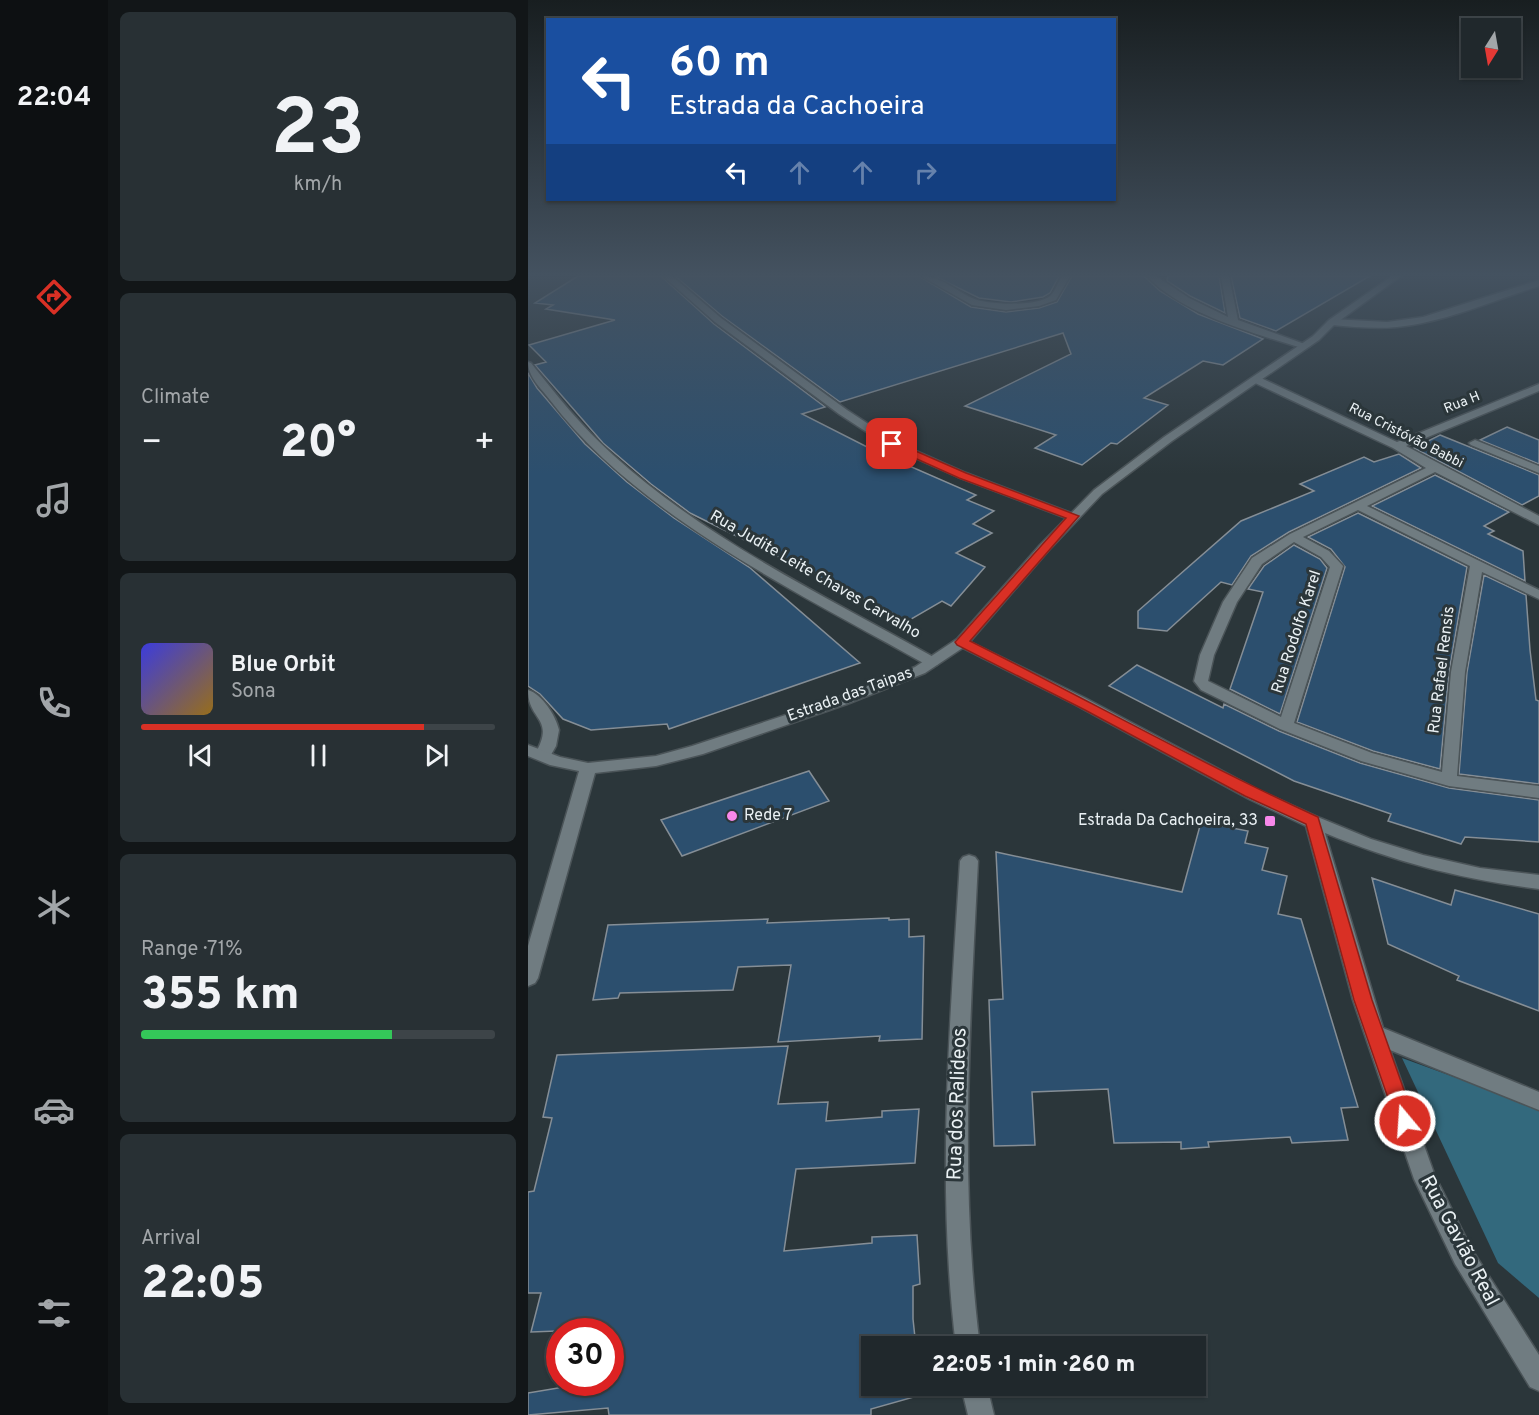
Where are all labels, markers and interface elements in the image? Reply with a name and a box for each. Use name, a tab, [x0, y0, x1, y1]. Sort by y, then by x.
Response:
north arrow	[1461, 18, 1521, 78]
map controls	[1461, 18, 1521, 78]
text: 60 m	[669, 38, 770, 91]
icon: left	[570, 42, 648, 120]
text: 22:04	[17, 81, 91, 115]
text: 23	[271, 83, 365, 182]
text: Estrada da Cachoeira	[669, 90, 924, 124]
icon: left	[720, 156, 753, 189]
icon: ahead	[783, 156, 816, 189]
icon: ahead	[846, 156, 879, 189]
icon: right	[909, 156, 942, 189]
text: km/h	[294, 172, 342, 198]
icon: directions	[33, 276, 75, 318]
text: Climate	[141, 385, 210, 411]
street label: Rua H	[1441, 388, 1483, 418]
street label: Rua Cristóvão Babbi	[1346, 400, 1466, 472]
text: 20°	[280, 416, 356, 473]
pin	[866, 418, 917, 469]
text: −	[141, 423, 162, 465]
text: +	[474, 423, 495, 465]
icon: arrive	[875, 427, 908, 460]
icon: music	[33, 479, 75, 521]
street label: Rua Judite Leite Chaves Carvalho	[706, 506, 924, 644]
street label: Rua Rodolfo Karel	[1268, 568, 1326, 696]
street label: Rua Rafael Rensis	[1424, 605, 1460, 735]
text: Blue Orbit	[231, 652, 336, 679]
street label: Estrada das Taipas	[785, 663, 915, 727]
text: Sona	[231, 679, 276, 705]
icon: phone	[33, 682, 75, 724]
icon: previous	[184, 739, 217, 772]
icon: pause	[302, 739, 335, 772]
icon: next	[420, 739, 453, 772]
place label: Rede 7	[744, 806, 792, 826]
marker: Rede 7	[725, 809, 739, 823]
place label: Estrada Da Cachoeira, 33	[1078, 811, 1258, 831]
marker: Estrada Da Cachoeira, 33	[1263, 814, 1277, 828]
icon: climate	[33, 886, 75, 928]
text: Range · 71%	[141, 937, 243, 963]
text: 355 km	[141, 968, 300, 1025]
street label: Rua dos Ralideos	[942, 1027, 974, 1181]
icon: car	[33, 1089, 75, 1131]
position arrow	[1373, 1089, 1437, 1153]
street label: Rua Gavião Real	[1414, 1171, 1504, 1311]
text: Arrival	[141, 1226, 201, 1252]
text: 22:05	[141, 1257, 264, 1314]
icon: filters	[33, 1292, 75, 1334]
speed limit sign: 30	[546, 1318, 624, 1396]
text: 22:05 · 1 min · 260 m	[932, 1352, 1135, 1379]

